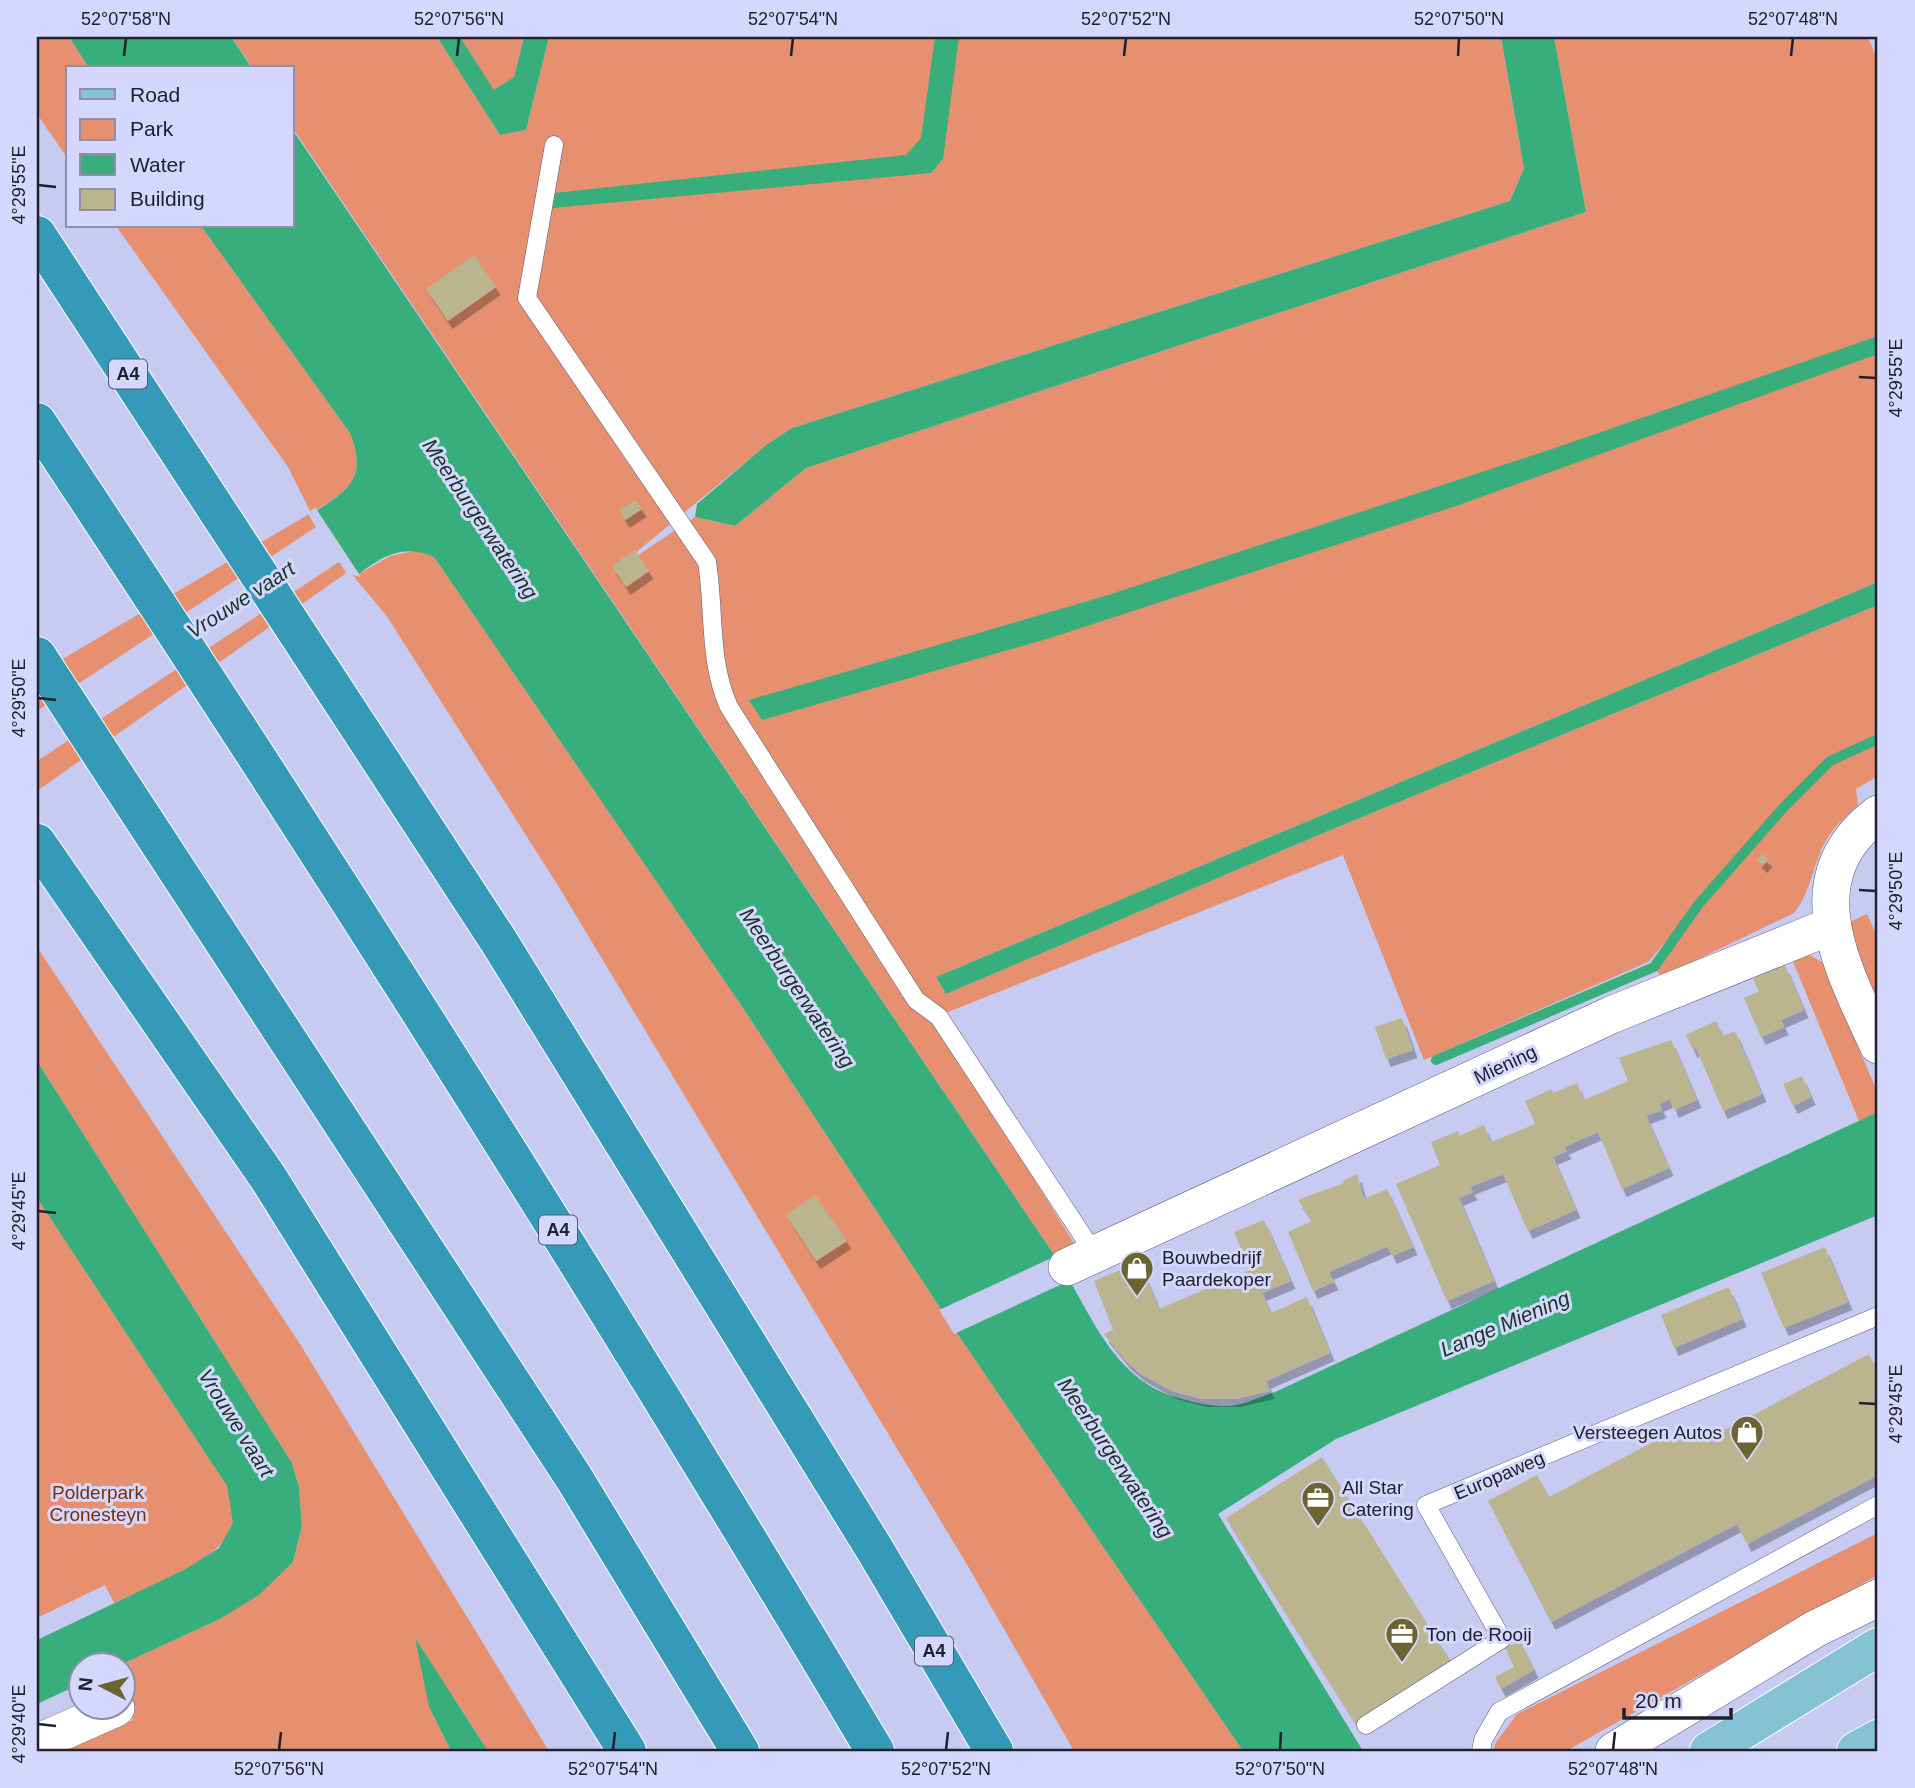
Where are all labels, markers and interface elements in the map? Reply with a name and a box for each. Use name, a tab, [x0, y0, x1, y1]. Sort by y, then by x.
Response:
text: 52°07'58"N	[81, 9, 171, 29]
text: 52°07'56"N	[414, 9, 504, 29]
text: 52°07'54"N	[748, 9, 838, 29]
text: 52°07'52"N	[1081, 9, 1171, 29]
text: 52°07'50"N	[1414, 9, 1504, 29]
text: 52°07'48"N	[1748, 9, 1838, 29]
legend	[66, 66, 294, 228]
text: Road	[130, 83, 180, 106]
text: Park	[130, 117, 174, 140]
text: 4°29'55"E	[9, 145, 29, 225]
text: Water	[130, 153, 185, 176]
text: Building	[130, 187, 205, 210]
text: 4°29'55"E	[1886, 338, 1906, 418]
road number: A4	[109, 360, 147, 388]
water label: Meerburgerwatering	[418, 434, 543, 603]
water label: Vrouwe vaart	[183, 556, 300, 643]
text: 4°29'50"E	[9, 658, 29, 738]
text: 4°29'50"E	[1886, 851, 1906, 931]
water label: Meerburgerwatering	[735, 903, 860, 1072]
street label: Miening	[1471, 1041, 1540, 1088]
text: 4°29'45"E	[9, 1171, 29, 1251]
road number: A4	[539, 1216, 577, 1245]
place label: Bouwbedrijf Paardekoper	[1162, 1247, 1271, 1290]
shop icon: Bouwbedrijf Paardekoper	[1118, 1249, 1156, 1298]
water label: Lange Miening	[1437, 1286, 1573, 1361]
water label: Vrouwe vaart	[194, 1364, 279, 1482]
text: 4°29'45"E	[1886, 1364, 1906, 1444]
water label: Meerburgerwatering	[1053, 1373, 1178, 1542]
shop icon: Versteegen Autos	[1728, 1413, 1766, 1462]
place label: Versteegen Autos	[1573, 1422, 1722, 1443]
street label: Europaweg	[1451, 1447, 1548, 1504]
place label: All Star Catering	[1342, 1477, 1414, 1520]
office icon: All Star Catering	[1299, 1479, 1337, 1528]
park label: Polderpark Cronesteyn	[49, 1482, 147, 1525]
office icon: Ton de Rooij	[1383, 1615, 1421, 1664]
place label: Ton de Rooij	[1426, 1624, 1532, 1645]
road number: A4	[915, 1636, 953, 1666]
north arrow	[66, 1652, 136, 1722]
text: N	[74, 1676, 97, 1692]
scale bar	[1624, 1676, 1731, 1720]
text: 4°29'40"E	[9, 1684, 29, 1764]
text: 20 m	[1635, 1689, 1682, 1712]
text: 52°07'56"N	[234, 1759, 324, 1779]
text: 52°07'54"N	[568, 1759, 658, 1779]
text: 52°07'52"N	[901, 1759, 991, 1779]
text: 52°07'50"N	[1235, 1759, 1325, 1779]
text: 52°07'48"N	[1568, 1759, 1658, 1779]

